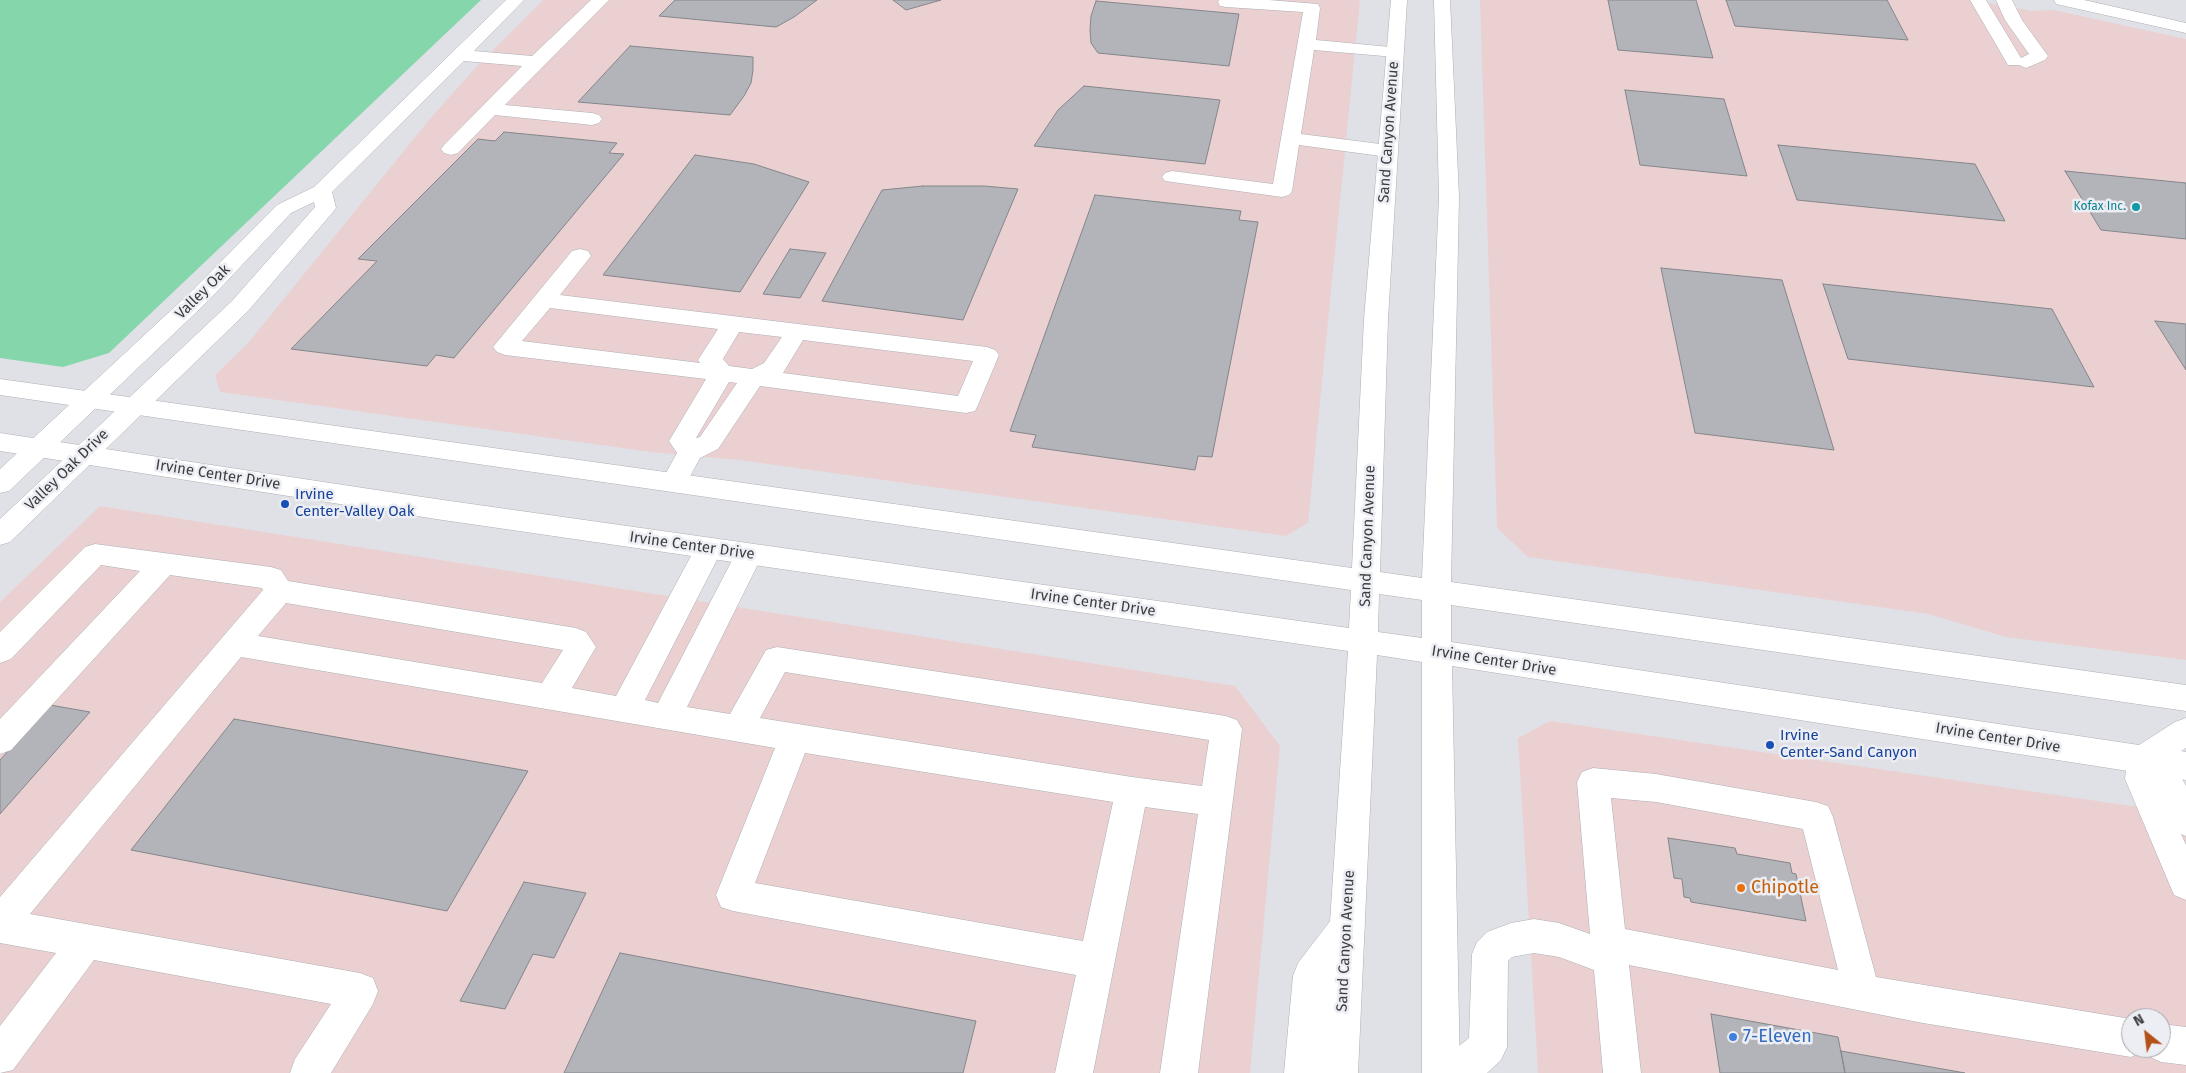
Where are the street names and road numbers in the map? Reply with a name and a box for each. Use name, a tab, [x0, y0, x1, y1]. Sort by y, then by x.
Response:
street label: Sand Canyon Avenue	[1375, 61, 1403, 203]
street label: Valley Oak	[172, 261, 234, 323]
street label: Valley Oak Drive	[21, 426, 113, 514]
street label: Irvine Center Drive	[154, 456, 282, 494]
street label: Sand Canyon Avenue	[1357, 465, 1379, 607]
street label: Irvine Center Drive	[628, 528, 756, 564]
street label: Irvine Center Drive	[1029, 585, 1157, 621]
street label: Irvine Center Drive	[1430, 642, 1558, 680]
street label: Irvine Center Drive	[1934, 719, 2062, 757]
street label: Sand Canyon Avenue	[1333, 870, 1359, 1012]

